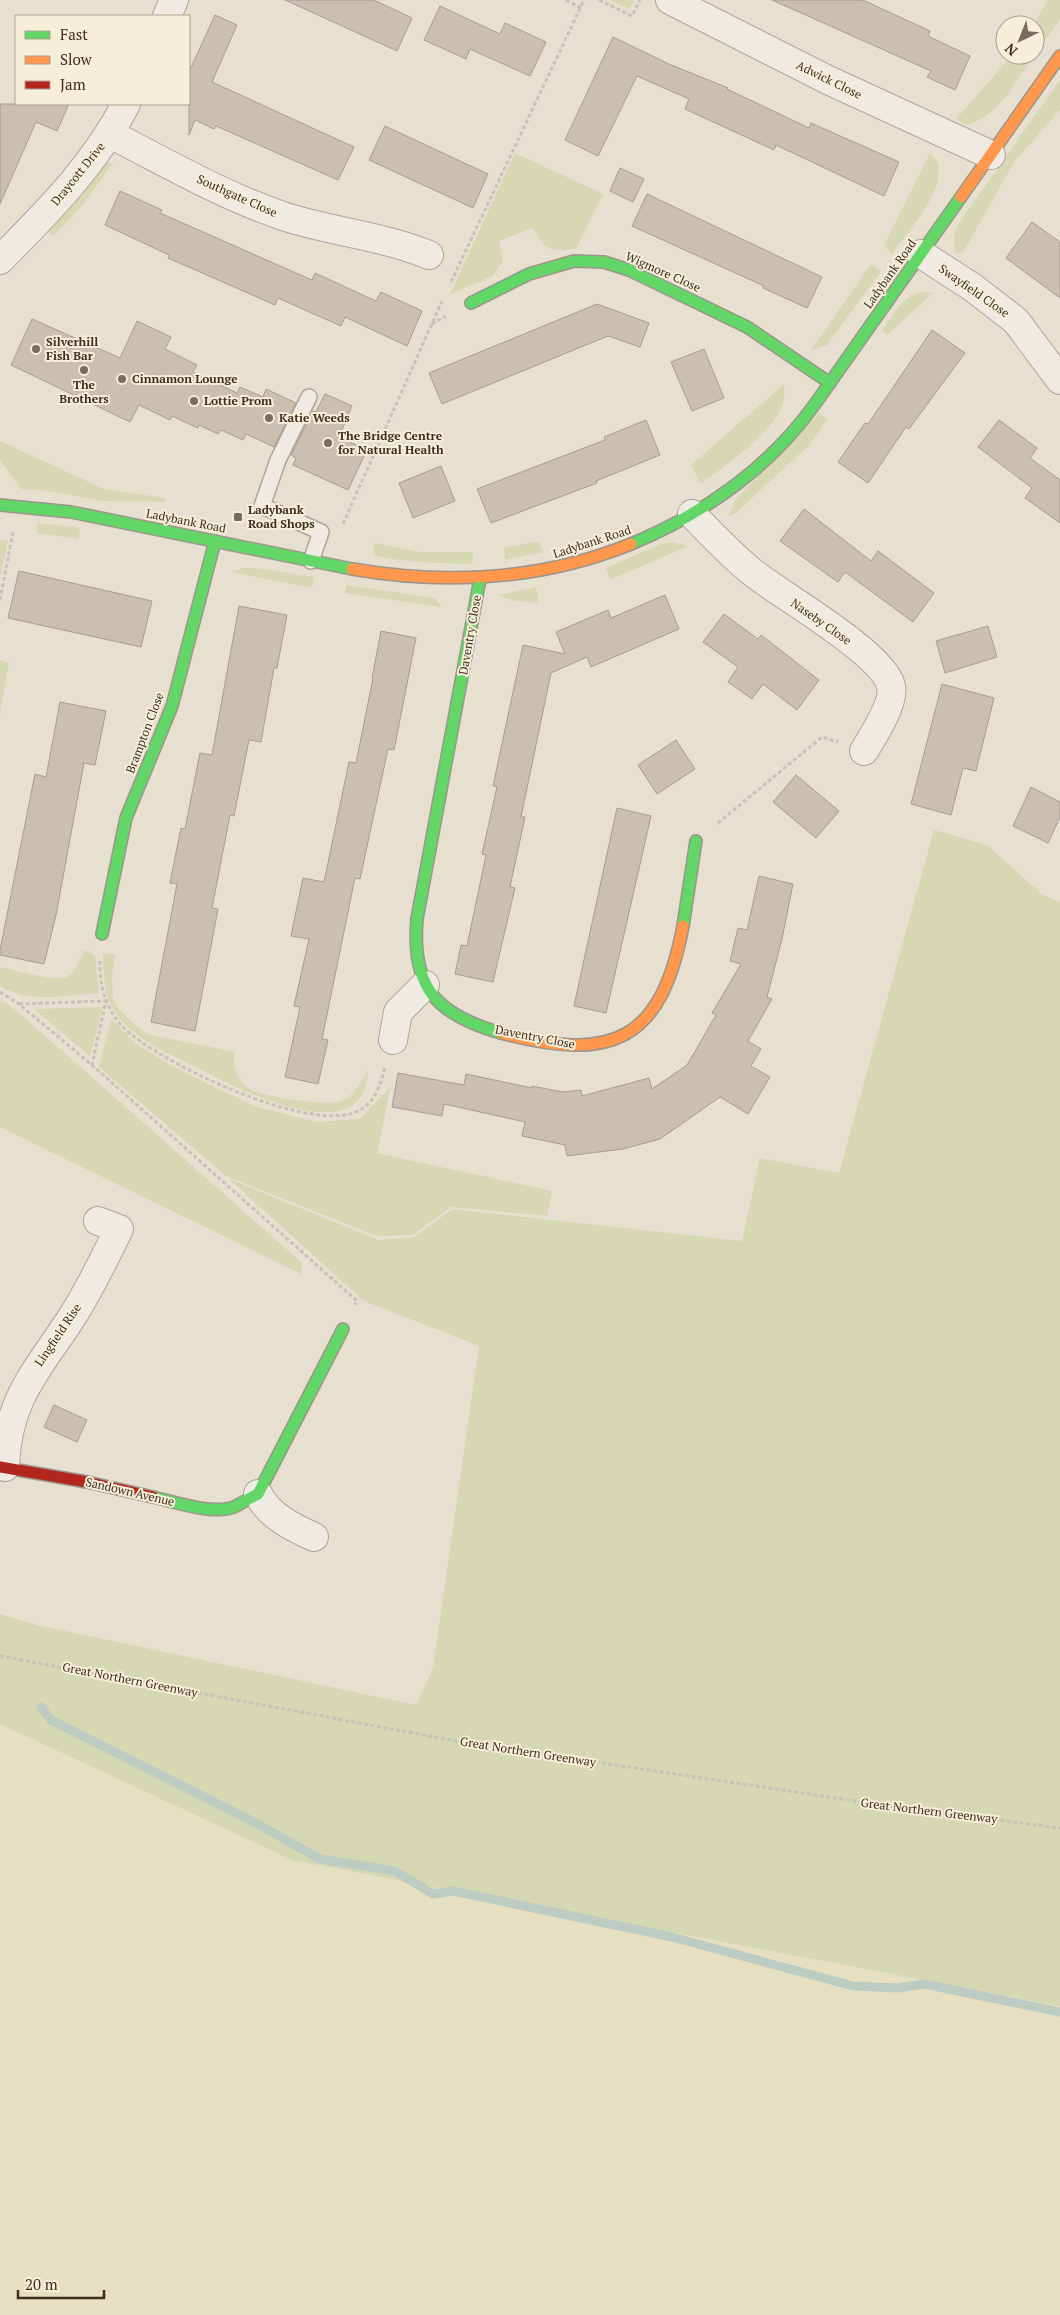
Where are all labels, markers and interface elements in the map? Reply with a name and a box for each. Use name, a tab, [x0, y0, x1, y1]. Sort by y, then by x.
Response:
legend	[15, 15, 190, 105]
north arrow	[995, 15, 1045, 65]
text: Fast	[60, 24, 88, 44]
text: N	[1000, 39, 1021, 60]
text: Slow	[60, 49, 93, 69]
street label: Adwick Close	[794, 57, 864, 102]
text: Jam	[60, 74, 86, 94]
street label: Draycott Drive	[47, 139, 108, 208]
street label: Southgate Close	[195, 171, 280, 220]
street label: Ladybank Road	[860, 236, 919, 311]
street label: Wigmore Close	[623, 248, 703, 295]
street label: Swayfield Close	[936, 261, 1013, 321]
place label: Silverhill Fish Bar	[46, 334, 98, 363]
marker: Silverhill Fish Bar	[30, 343, 42, 355]
marker: The Brothers	[78, 364, 90, 376]
place label: Cinnamon Lounge	[132, 371, 238, 386]
marker: Cinnamon Lounge	[116, 373, 128, 385]
place label: The Brothers	[59, 377, 109, 406]
place label: Lottie Prom	[204, 393, 272, 408]
marker: Lottie Prom	[188, 395, 200, 407]
place label: Katie Weeds	[279, 410, 350, 425]
marker: Katie Weeds	[263, 412, 275, 424]
place label: The Bridge Centre for Natural Health	[338, 428, 444, 457]
marker: The Bridge Centre for Natural Health	[322, 437, 334, 449]
place label: Ladybank Road Shops	[248, 502, 315, 531]
street label: Ladybank Road	[145, 505, 228, 536]
marker: Ladybank Road Shops	[232, 511, 244, 523]
street label: Ladybank Road	[551, 522, 633, 561]
street label: Daventry Close	[455, 594, 484, 676]
street label: Naseby Close	[788, 595, 855, 648]
street label: Brampton Close	[122, 690, 167, 775]
street label: Daventry Close	[494, 1021, 576, 1052]
street label: Lingfield Rise	[31, 1300, 84, 1369]
street label: Sandown Avenue	[84, 1474, 176, 1509]
street label: Great Northern Greenway	[61, 1659, 200, 1700]
street label: Great Northern Greenway	[459, 1733, 598, 1770]
street label: Great Northern Greenway	[860, 1795, 999, 1826]
scale bar	[18, 2268, 104, 2300]
text: 20 m	[25, 2274, 58, 2294]

